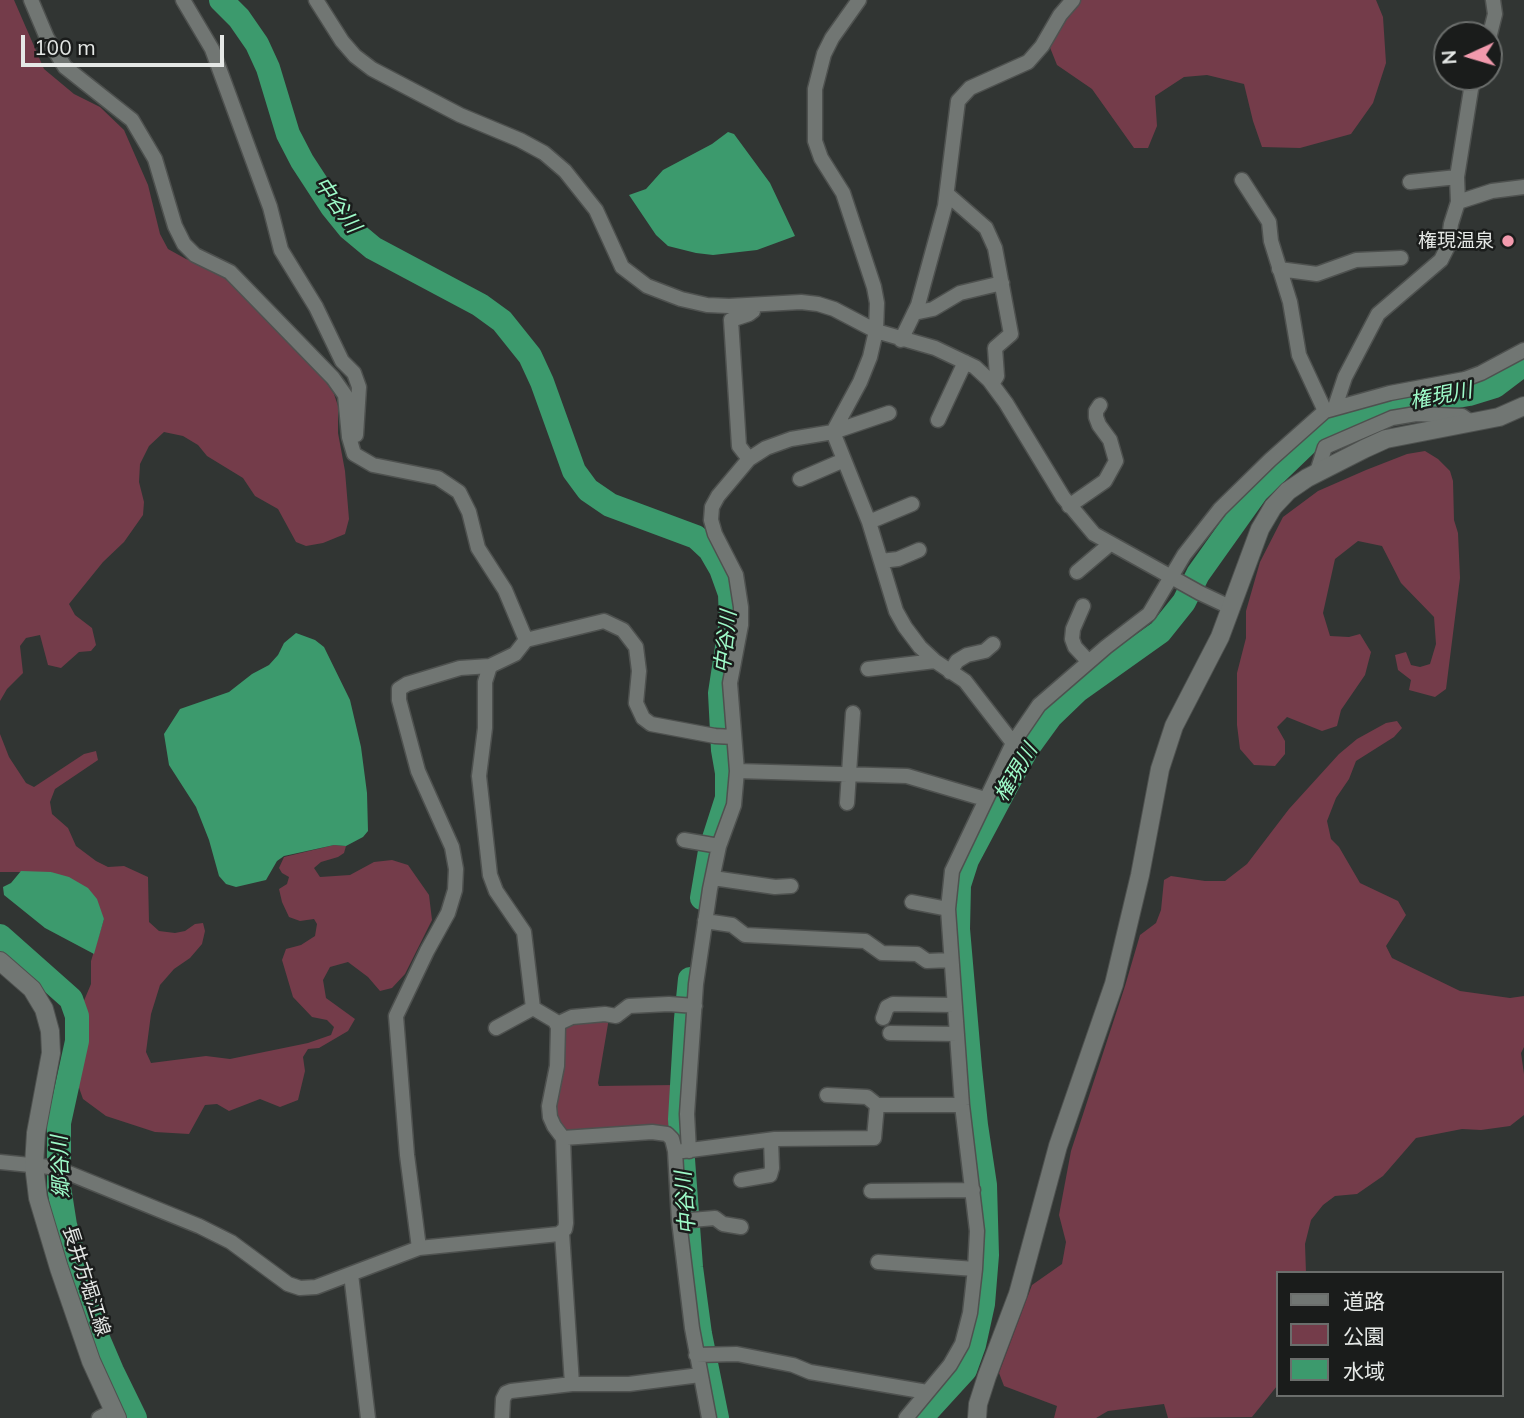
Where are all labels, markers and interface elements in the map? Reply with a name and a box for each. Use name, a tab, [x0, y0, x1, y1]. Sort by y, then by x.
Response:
scale bar	[24, 21, 228, 65]
north arrow	[1433, 21, 1503, 91]
text: 100 m	[34, 34, 96, 60]
text: N	[1437, 49, 1462, 65]
water label: 中谷川	[308, 172, 366, 238]
place label: 権現温泉	[1418, 230, 1494, 252]
marker: 権現温泉	[1500, 233, 1516, 249]
water label: 権現川	[1408, 378, 1474, 414]
water label: 中谷川	[710, 609, 742, 675]
water label: 権現川	[989, 740, 1043, 806]
water label: 郷谷川	[47, 1135, 75, 1199]
water label: 中谷川	[671, 1171, 701, 1235]
street label: 長井方堀江線	[58, 1223, 114, 1339]
legend	[1276, 1271, 1503, 1397]
text: 道路	[1343, 1288, 1385, 1314]
text: 公園	[1343, 1323, 1385, 1349]
text: 水域	[1343, 1358, 1385, 1384]

